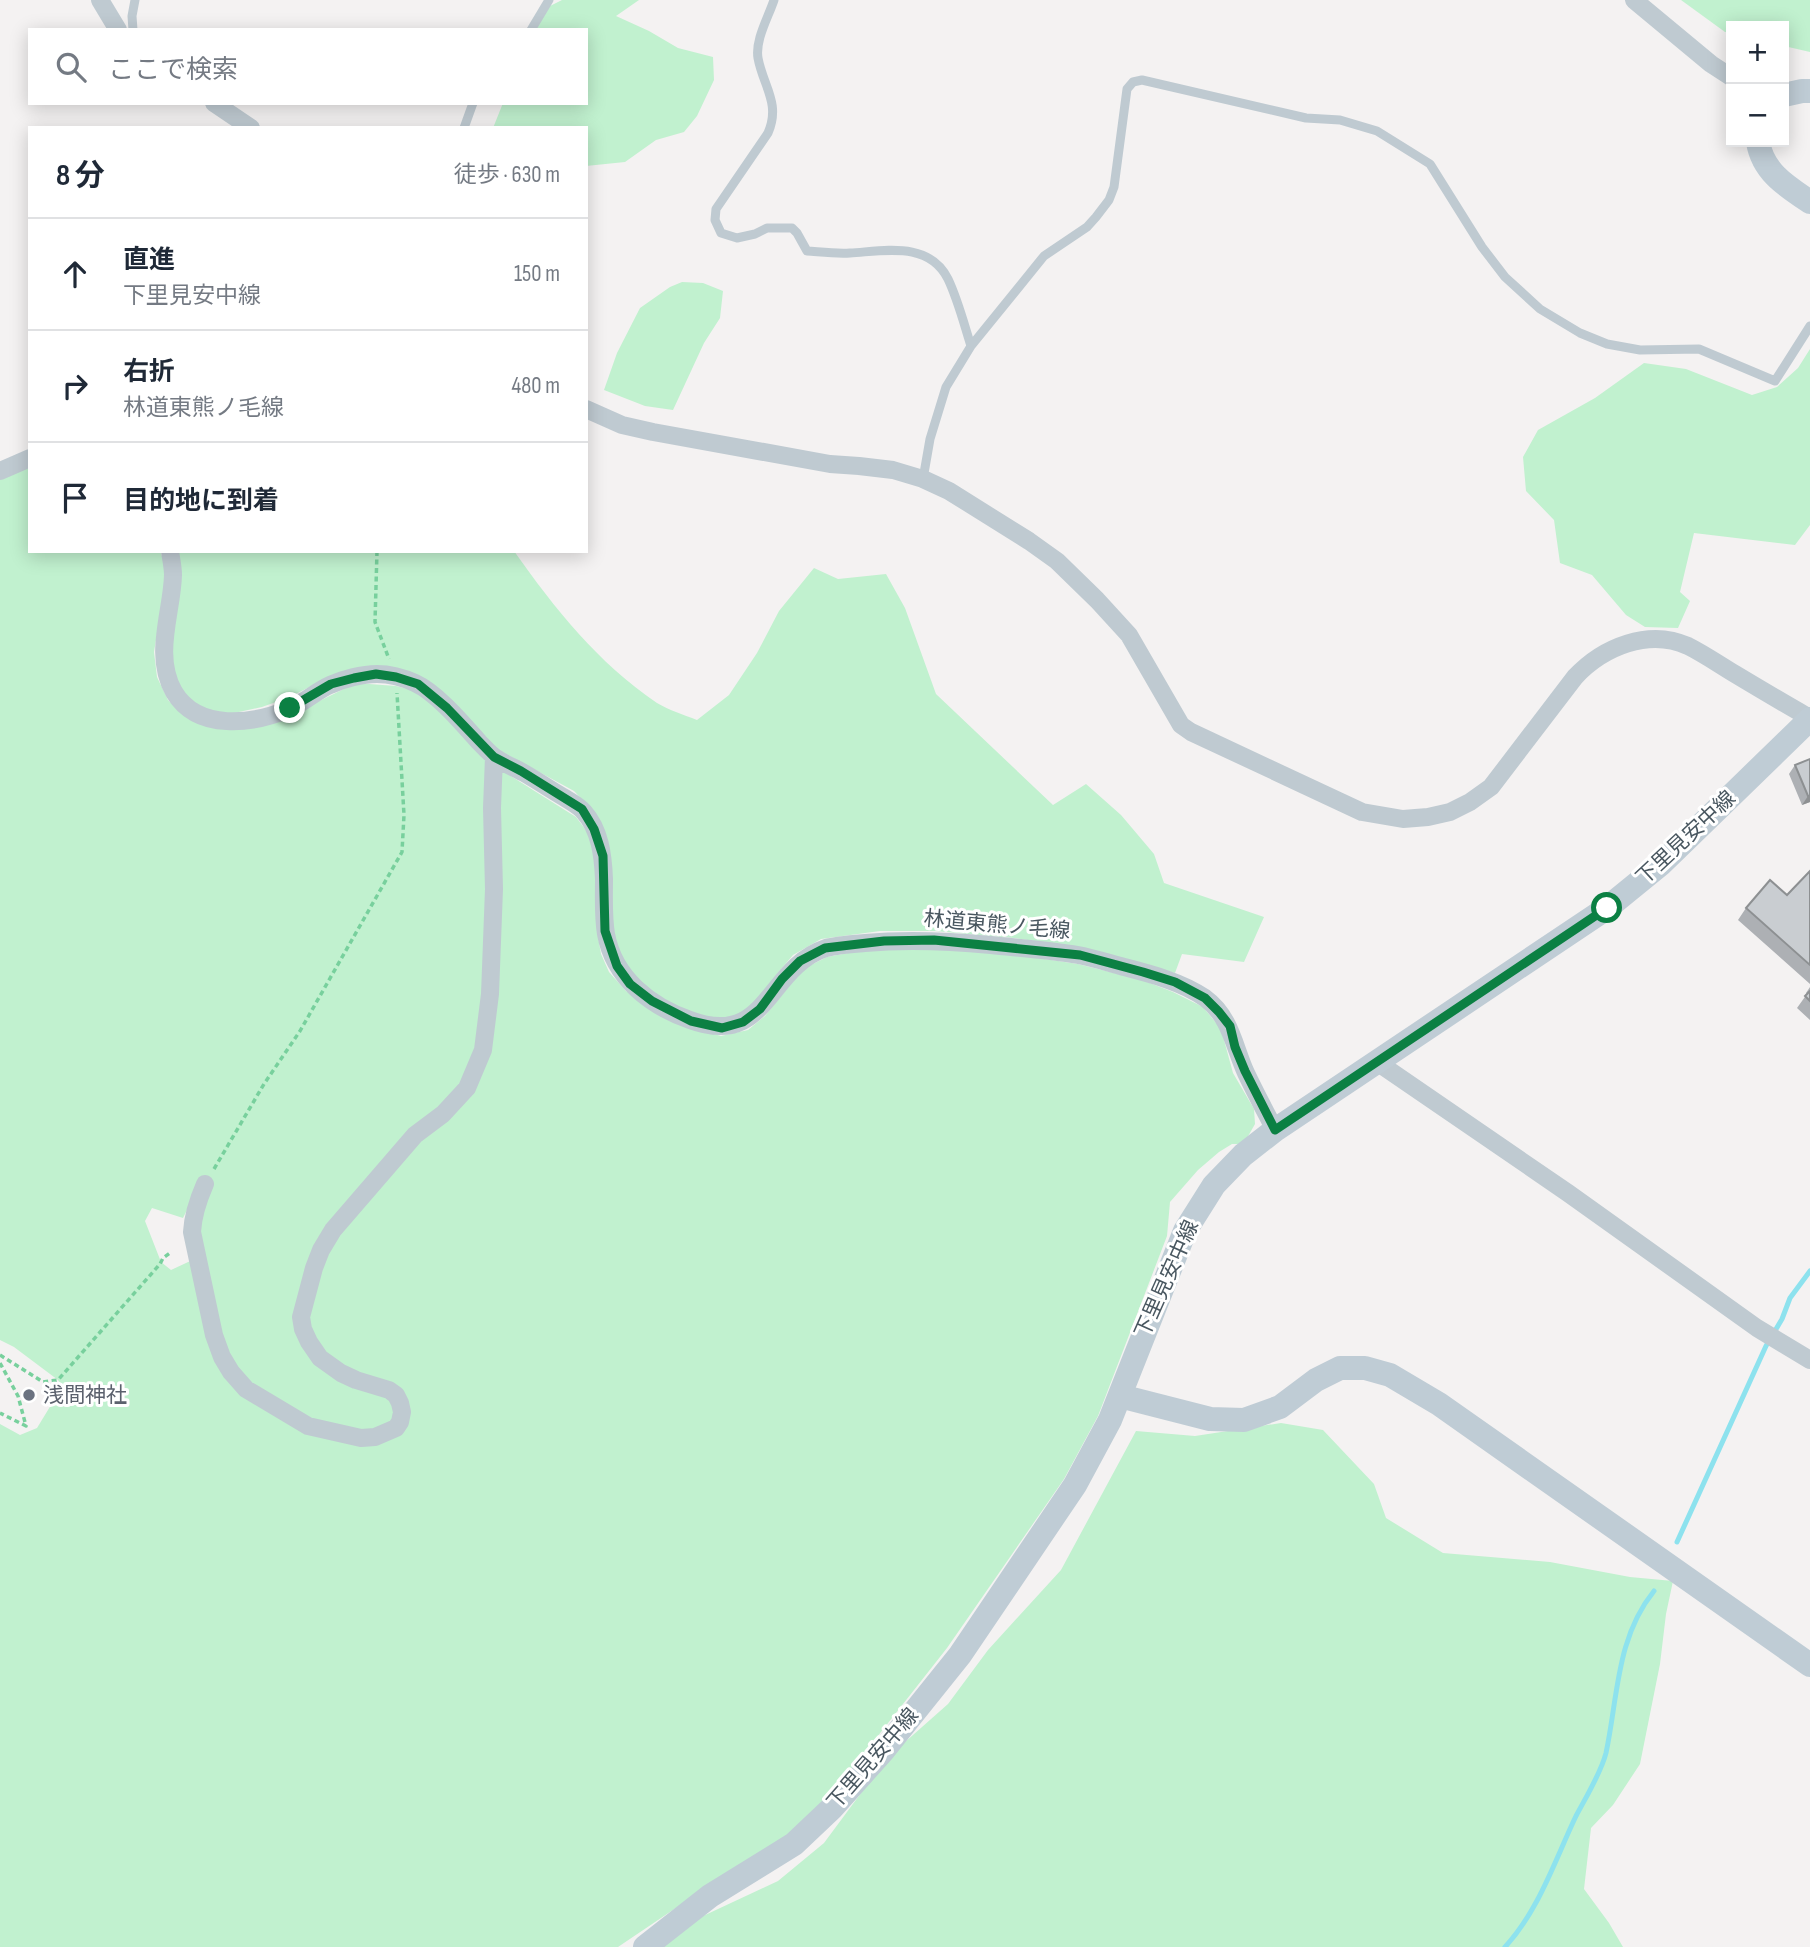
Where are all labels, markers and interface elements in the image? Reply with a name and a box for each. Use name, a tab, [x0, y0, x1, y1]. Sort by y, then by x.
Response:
map controls	[1726, 21, 1789, 147]
button: +	[1726, 21, 1789, 84]
search box	[28, 28, 588, 105]
icon: search	[52, 48, 90, 86]
text: ここで検索	[108, 55, 238, 86]
button: −	[1726, 84, 1789, 147]
text: 8 分	[56, 158, 105, 194]
text: 徒歩 · 630 m	[454, 161, 560, 189]
text: 直進	[123, 245, 175, 276]
icon: ahead	[56, 255, 94, 293]
text: 150 m	[514, 260, 560, 288]
text: 下里見安中線	[123, 282, 261, 310]
text: 右折	[123, 357, 175, 388]
icon: right	[56, 367, 94, 405]
text: 480 m	[512, 372, 560, 400]
text: 林道東熊ノ毛線	[123, 394, 284, 422]
icon: arrive	[56, 479, 94, 517]
text: 目的地に到着	[123, 486, 279, 517]
route end	[274, 692, 305, 723]
street label: 下里見安中線	[1631, 786, 1741, 890]
route start	[1591, 892, 1622, 923]
street label: 林道東熊ノ毛線	[923, 906, 1071, 944]
street label: 下里見安中線	[1130, 1216, 1204, 1342]
place label: 浅間神社	[43, 1383, 127, 1408]
marker: 浅間神社	[21, 1387, 37, 1403]
street label: 下里見安中線	[822, 1703, 924, 1815]

